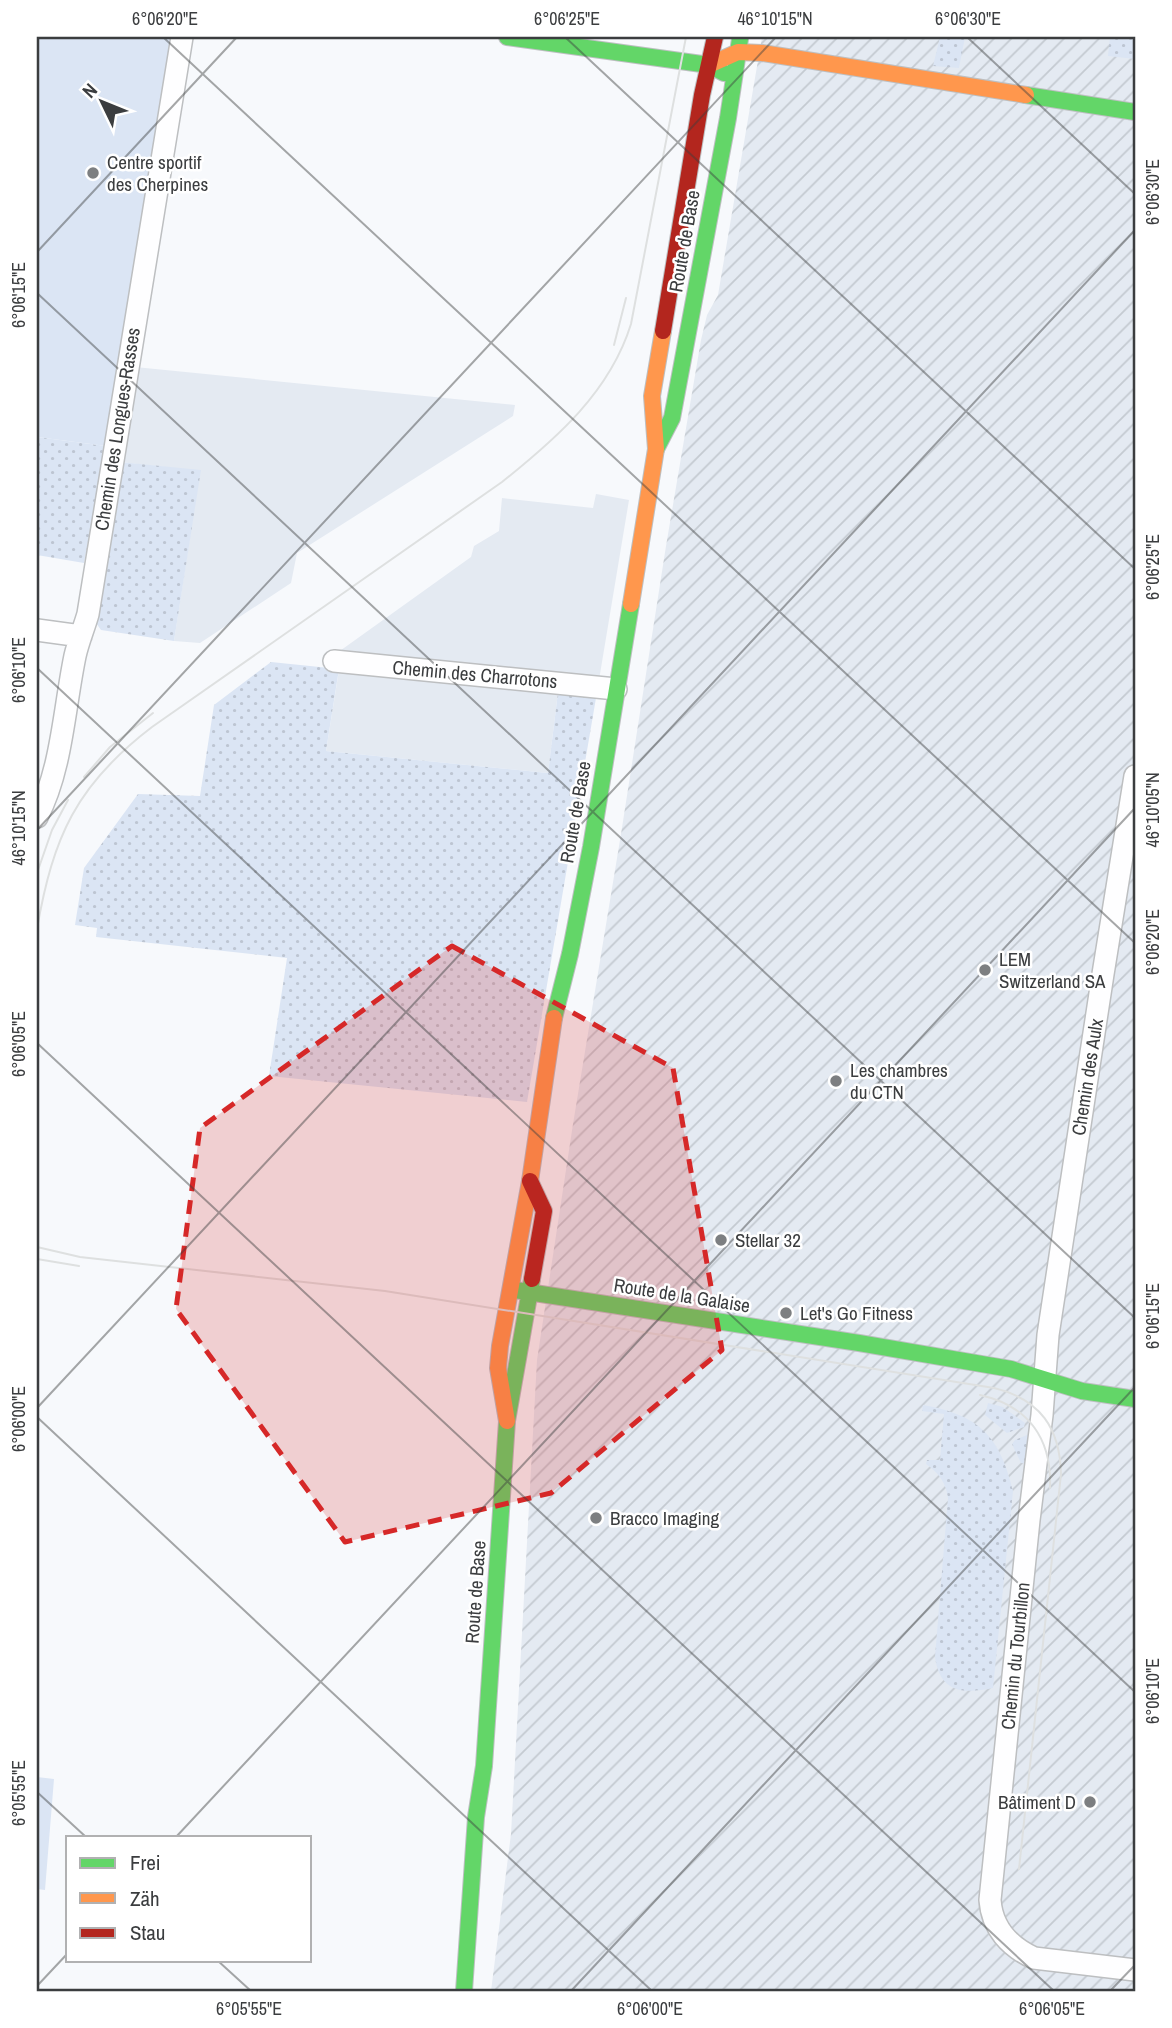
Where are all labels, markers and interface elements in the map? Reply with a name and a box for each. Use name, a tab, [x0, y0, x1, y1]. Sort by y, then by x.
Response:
text: 6°06'20"E	[132, 6, 198, 31]
text: 6°06'25"E	[534, 6, 600, 31]
text: 46°10'15"N	[737, 6, 813, 31]
text: 6°06'30"E	[935, 6, 1001, 31]
north arrow	[66, 66, 136, 136]
text: N	[76, 77, 103, 103]
place label: Centre sportif des Cherpines	[107, 149, 209, 197]
text: 6°06'30"E	[1140, 159, 1165, 225]
marker: Centre sportif des Cherpines	[85, 165, 101, 181]
street label: Route de Base	[662, 188, 706, 294]
text: 6°06'15"E	[6, 262, 31, 328]
street label: Chemin des Longues-Rasses	[88, 325, 146, 532]
text: 6°06'25"E	[1140, 534, 1165, 600]
text: 6°06'10"E	[6, 637, 31, 703]
street label: Chemin des Charrotons	[391, 654, 559, 694]
street label: Route de Base	[553, 759, 597, 865]
text: 46°10'05"N	[1140, 772, 1165, 848]
text: 46°10'15"N	[6, 790, 31, 866]
text: 6°06'20"E	[1140, 909, 1165, 975]
place label: LEM Switzerland SA	[999, 946, 1106, 994]
marker: LEM Switzerland SA	[977, 962, 993, 978]
text: 6°06'05"E	[6, 1011, 31, 1077]
street label: Chemin des Aulx	[1065, 1017, 1109, 1137]
place label: Les chambres du CTN	[850, 1057, 948, 1105]
marker: Les chambres du CTN	[828, 1073, 844, 1089]
place label: Stellar 32	[735, 1227, 801, 1253]
marker: Stellar 32	[713, 1232, 729, 1248]
street label: Route de la Galaise	[612, 1271, 752, 1319]
text: 6°06'15"E	[1140, 1283, 1165, 1349]
place label: Let's Go Fitness	[800, 1300, 913, 1326]
marker: Let's Go Fitness	[778, 1305, 794, 1321]
text: 6°06'00"E	[6, 1386, 31, 1452]
place label: Bracco Imaging	[610, 1505, 719, 1531]
marker: Bracco Imaging	[588, 1510, 604, 1526]
street label: Route de Base	[458, 1540, 492, 1644]
street label: Chemin du Tourbillon	[994, 1581, 1036, 1731]
text: 6°06'10"E	[1140, 1658, 1165, 1724]
text: 6°05'55"E	[6, 1760, 31, 1826]
place label: Bâtiment D	[998, 1789, 1076, 1815]
marker: Bâtiment D	[1082, 1794, 1098, 1810]
legend	[66, 1836, 312, 1962]
text: Frei	[130, 1848, 161, 1877]
text: Zäh	[130, 1884, 160, 1913]
text: Stau	[130, 1918, 165, 1947]
text: 6°05'55"E	[216, 1996, 282, 2021]
text: 6°06'00"E	[617, 1996, 683, 2021]
text: 6°06'05"E	[1019, 1996, 1085, 2021]

